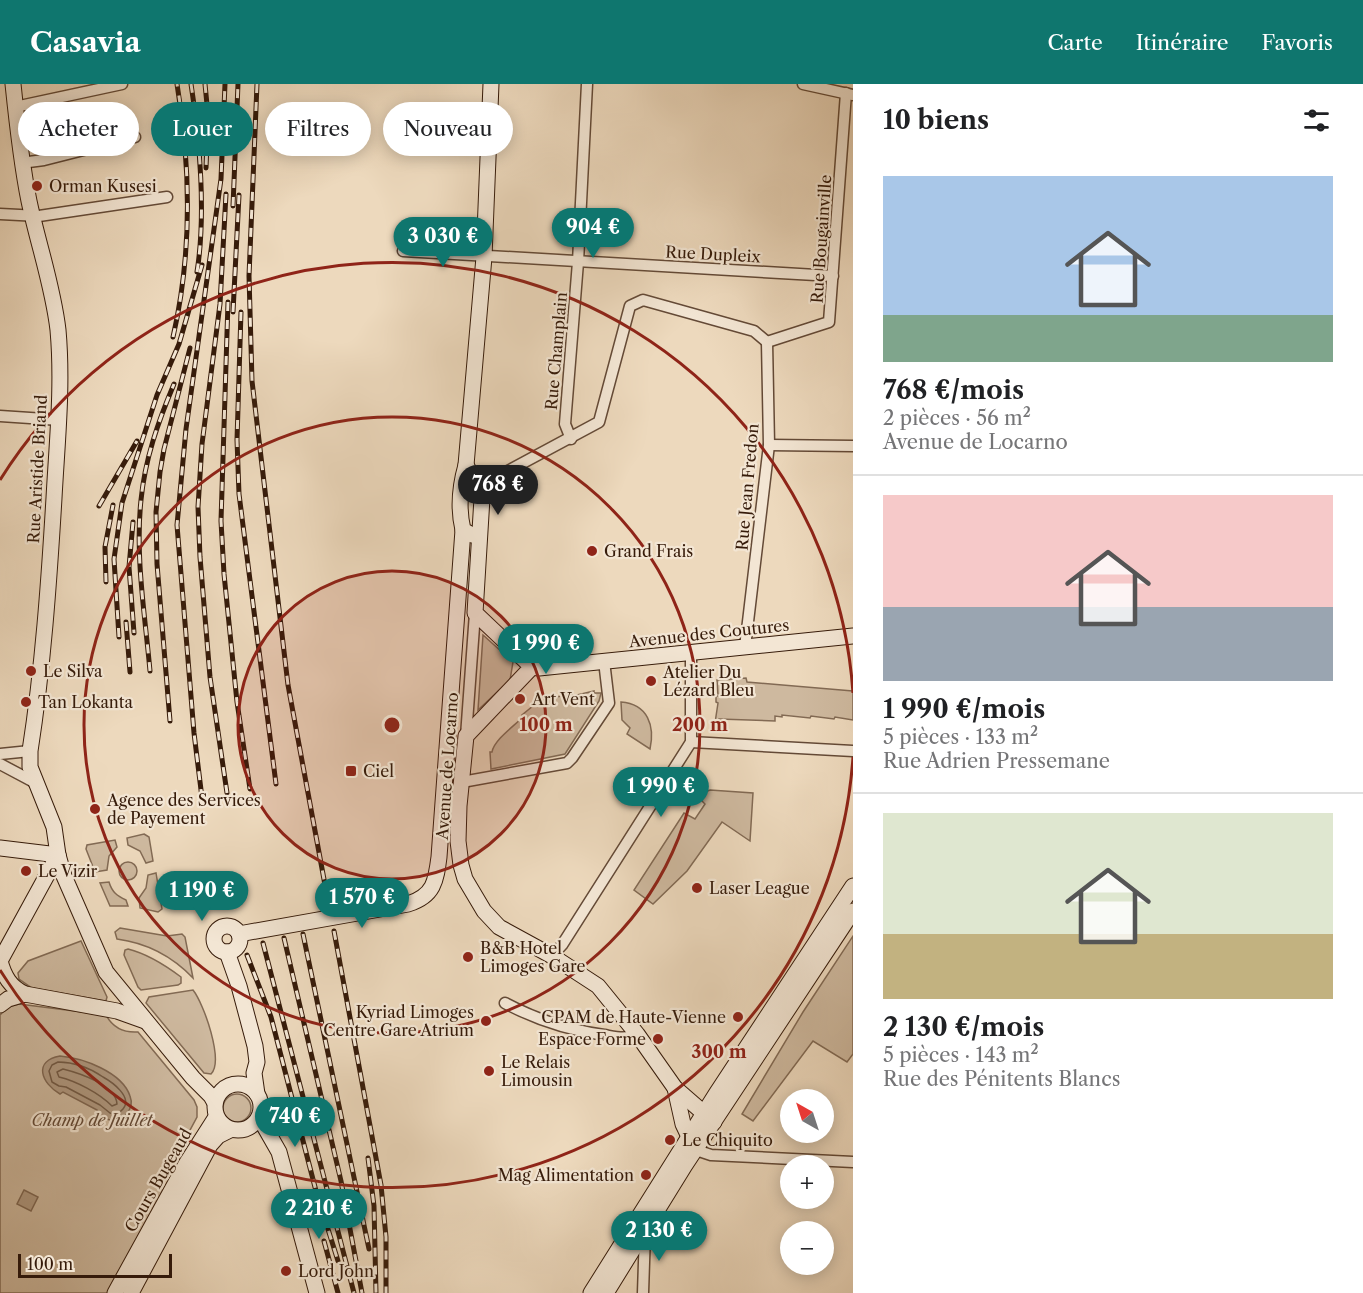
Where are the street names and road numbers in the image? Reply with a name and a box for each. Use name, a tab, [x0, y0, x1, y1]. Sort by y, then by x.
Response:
street label: Rue Bougainville	[807, 174, 835, 304]
street label: Rue Dupleix	[665, 242, 762, 267]
street label: Rue Champlain	[541, 291, 571, 411]
street label: Rue Aristide Briand	[23, 394, 51, 544]
street label: Rue Jean Fredon	[731, 423, 763, 551]
street label: Avenue des Coutures	[627, 615, 790, 651]
street label: Avenue de Locarno	[432, 691, 462, 841]
street label: Cours Bugeaud	[120, 1124, 196, 1235]

